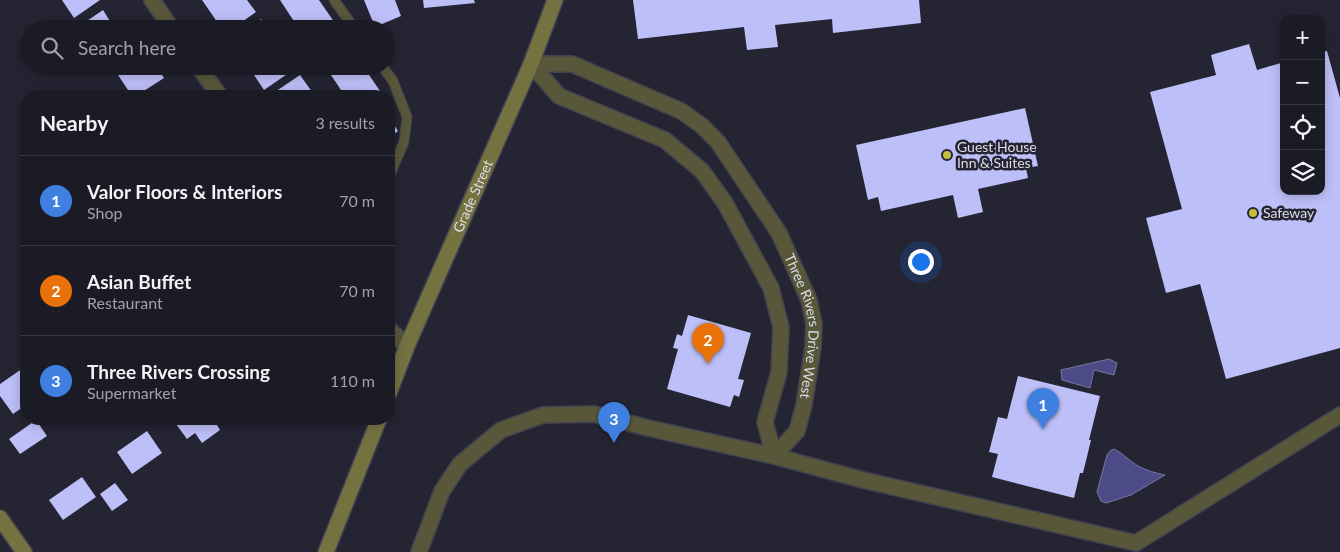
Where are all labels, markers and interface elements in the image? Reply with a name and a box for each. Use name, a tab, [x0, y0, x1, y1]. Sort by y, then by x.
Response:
map controls	[1280, 15, 1325, 195]
button: +	[1280, 15, 1325, 60]
search box	[20, 20, 395, 75]
icon: search	[38, 34, 66, 62]
text: Search here	[78, 36, 176, 59]
button: −	[1280, 60, 1325, 105]
button: locate	[1280, 105, 1325, 150]
text: Nearby	[40, 110, 108, 135]
text: 3 results	[315, 113, 375, 132]
place label: Guest House Inn & Suites	[957, 138, 1037, 171]
marker: Guest House Inn & Suites	[941, 149, 953, 161]
button: layers	[1280, 150, 1325, 195]
street label: Grade Street	[449, 157, 496, 235]
text: Valor Floors & Interiors	[87, 180, 282, 203]
text: 1	[51, 191, 61, 210]
text: 70 m	[339, 191, 375, 210]
text: Shop	[87, 203, 123, 222]
place label: Safeway	[1263, 204, 1315, 221]
marker: Safeway	[1247, 207, 1259, 219]
your location	[908, 249, 934, 275]
street label: Three Rivers Drive West	[781, 251, 823, 400]
text: Asian Buffet	[87, 270, 191, 293]
text: 2	[51, 281, 61, 300]
text: 70 m	[339, 281, 375, 300]
text: Restaurant	[87, 293, 163, 312]
pin: 2	[692, 323, 724, 364]
text: Three Rivers Crossing	[87, 360, 270, 383]
text: 3	[51, 371, 61, 390]
text: 110 m	[330, 371, 375, 390]
text: Supermarket	[87, 383, 176, 402]
pin: 1	[1027, 388, 1059, 429]
pin: 3	[598, 402, 630, 443]

